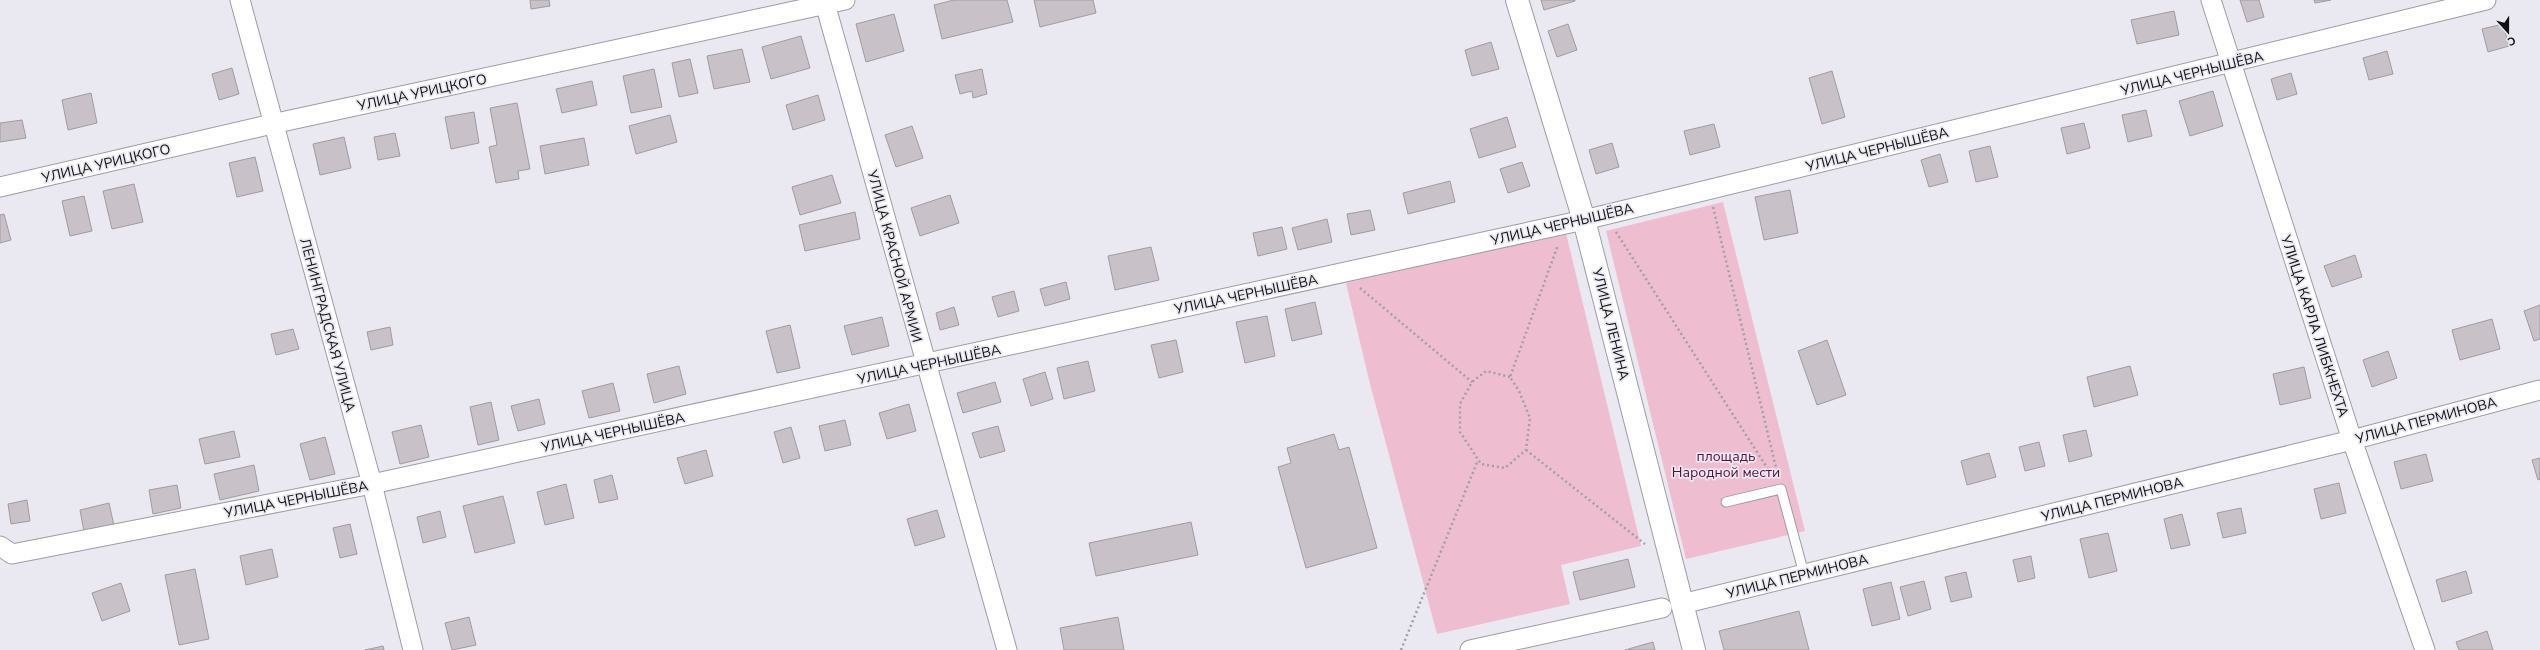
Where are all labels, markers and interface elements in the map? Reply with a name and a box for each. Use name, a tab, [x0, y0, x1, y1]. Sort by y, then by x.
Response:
north arrow	[2488, 12, 2528, 52]
text: С	[2505, 33, 2518, 49]
street label: УЛИЦА ЧЕРНЫШЁВА	[2118, 47, 2265, 101]
street label: УЛИЦА УРИЦКОГО	[355, 70, 489, 116]
street label: УЛИЦА ЧЕРНЫШЁВА	[1803, 123, 1950, 177]
street label: УЛИЦА УРИЦКОГО	[39, 139, 172, 188]
street label: УЛИЦА КРАСНОЙ АРМИИ	[862, 167, 927, 344]
street label: УЛИЦА ЧЕРНЫШЁВА	[1488, 199, 1635, 250]
street label: УЛИЦА КАРЛА ЛИБКНЕХТА	[2276, 232, 2353, 420]
street label: ЛЕНИНГРАДСКАЯ УЛИЦА	[295, 236, 360, 414]
street label: УЛИЦА ЛЕНИНА	[1587, 265, 1634, 382]
street label: УЛИЦА ЧЕРНЫШЁВА	[1172, 270, 1320, 319]
street label: УЛИЦА ЧЕРНЫШЁВА	[855, 340, 1003, 389]
street label: УЛИЦА ПЕРМИНОВА	[2352, 392, 2499, 449]
street label: УЛИЦА ЧЕРНЫШЁВА	[539, 408, 687, 457]
park label: площадь Народной мести	[1672, 447, 1780, 482]
street label: УЛИЦА ПЕРМИНОВА	[2038, 473, 2185, 527]
street label: УЛИЦА ЧЕРНЫШЁВА	[222, 476, 370, 523]
street label: УЛИЦА ПЕРМИНОВА	[1723, 550, 1870, 604]

